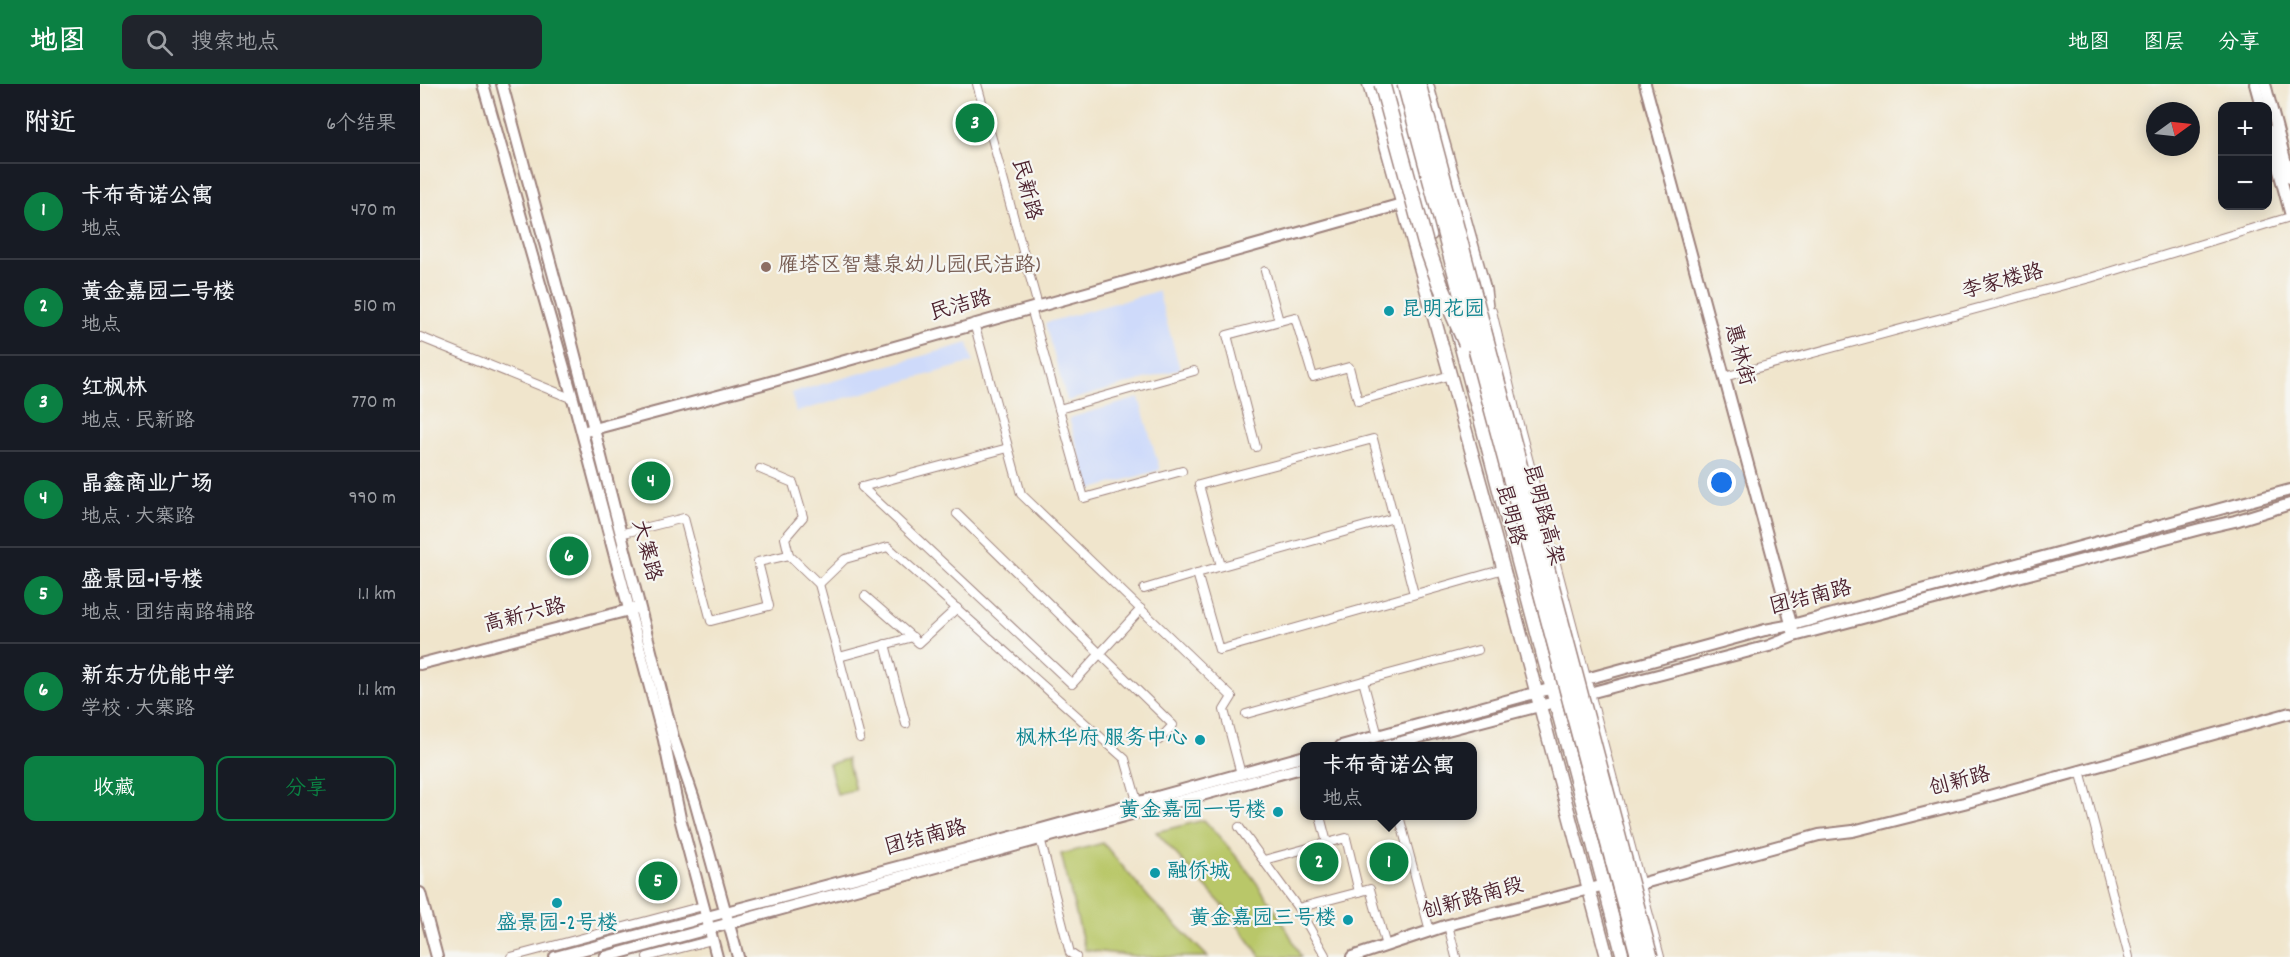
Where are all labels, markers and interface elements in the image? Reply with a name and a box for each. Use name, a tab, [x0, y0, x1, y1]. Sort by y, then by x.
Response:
search box	[122, 15, 542, 69]
text: 地图	[30, 24, 86, 64]
icon: search	[143, 26, 176, 59]
text: 搜索地点	[191, 28, 279, 59]
text: 地图	[2068, 29, 2110, 59]
text: 图层	[2143, 29, 2185, 59]
text: 分享	[2218, 29, 2260, 59]
pin: 3	[956, 100, 994, 146]
north arrow	[2146, 102, 2200, 156]
map controls	[2218, 102, 2272, 210]
button: +	[2218, 102, 2272, 156]
text: 附近	[24, 106, 76, 143]
text: 6个结果	[326, 111, 396, 139]
street label: 民新路	[1002, 156, 1048, 224]
button: −	[2218, 156, 2272, 210]
text: 卡布奇诺公寓	[81, 182, 213, 213]
text: 1	[41, 197, 46, 225]
text: 470 m	[351, 197, 396, 225]
text: 地点	[81, 216, 121, 244]
place label: 雁塔区智慧泉幼儿园(民洁路)	[778, 252, 1041, 282]
street label: 李家楼路	[1959, 258, 2047, 308]
marker: 雁塔区智慧泉幼儿园(民洁路)	[759, 260, 773, 274]
text: 黄金嘉园二号楼	[81, 278, 235, 309]
street label: 民洁路	[927, 284, 995, 330]
text: 2	[39, 293, 48, 321]
text: 510 m	[353, 293, 396, 321]
place label: 昆明花园	[1401, 296, 1485, 326]
marker: 昆明花园	[1382, 304, 1396, 318]
text: 地点	[81, 312, 121, 340]
street label: 惠林街	[1715, 321, 1761, 389]
text: 红枫林	[81, 374, 147, 405]
text: 3	[39, 389, 48, 417]
text: 770 m	[351, 389, 396, 417]
text: 地点 · 民新路	[81, 408, 195, 436]
pin: 4	[632, 458, 670, 504]
street label: 昆明路高架	[1514, 460, 1570, 570]
your location	[1707, 468, 1736, 497]
text: 晶鑫商业广场	[81, 470, 213, 501]
street label: 昆明路	[1486, 481, 1532, 549]
text: 4	[39, 485, 48, 513]
text: 990 m	[348, 485, 396, 513]
text: 地点 · 大寨路	[81, 504, 195, 532]
street label: 大寨路	[622, 517, 668, 585]
pin: 6	[550, 534, 588, 578]
text: 盛景园-1号楼	[81, 566, 203, 597]
street label: 团结南路	[1767, 574, 1855, 624]
text: 5	[39, 581, 48, 609]
text: 1.1 km	[357, 581, 396, 609]
street label: 高新六路	[481, 592, 569, 642]
text: 地点 · 团结南路辅路	[81, 600, 255, 628]
text: 新东方优能中学	[81, 662, 235, 693]
text: 6	[39, 677, 48, 705]
text: 1.1 km	[357, 677, 396, 705]
text: 学校 · 大寨路	[81, 696, 195, 724]
place label: 枫林华府 服务中心	[1015, 725, 1188, 755]
marker: 枫林华府 服务中心	[1193, 733, 1207, 747]
popup	[1300, 742, 1477, 820]
text: 卡布奇诺公寓	[1322, 752, 1455, 783]
button: 收藏	[24, 756, 204, 821]
button: 分享	[216, 756, 396, 821]
street label: 创新路	[1926, 760, 1994, 806]
text: 地点	[1322, 786, 1362, 814]
place label: 黄金嘉园一号楼	[1119, 797, 1266, 827]
marker: 黄金嘉园一号楼	[1271, 805, 1285, 819]
street label: 团结南路	[882, 814, 970, 864]
pin: 2	[1300, 840, 1338, 884]
pin: 1	[1370, 840, 1408, 884]
pin: 5	[638, 858, 678, 904]
place label: 融侨城	[1167, 858, 1230, 888]
marker: 融侨城	[1148, 866, 1162, 880]
street label: 创新路南段	[1418, 871, 1528, 929]
marker: 盛景园-2号楼	[550, 896, 564, 910]
place label: 黄金嘉园三号楼	[1189, 905, 1336, 935]
place label: 盛景园-2号楼	[496, 910, 618, 940]
marker: 黄金嘉园三号楼	[1341, 913, 1355, 927]

